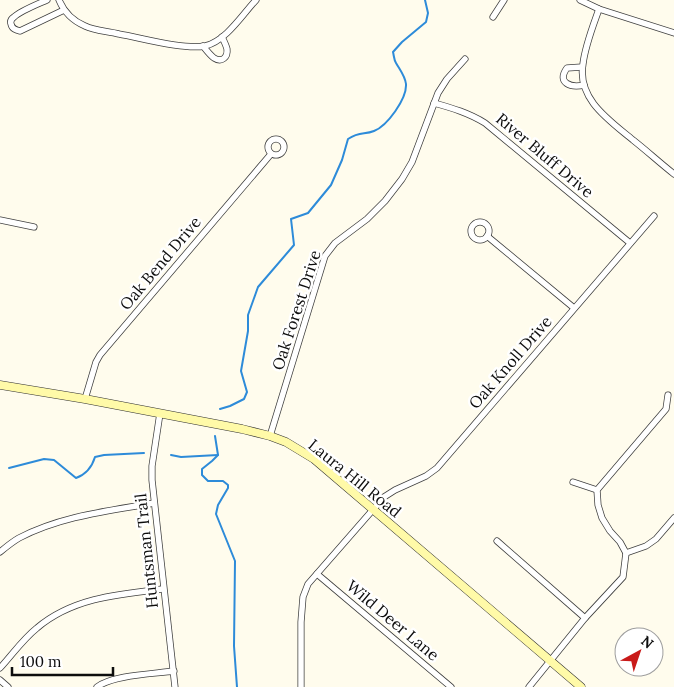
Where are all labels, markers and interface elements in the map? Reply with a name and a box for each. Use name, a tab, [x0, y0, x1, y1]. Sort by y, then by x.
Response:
street label: River Bluff Drive	[492, 108, 598, 202]
street label: Oak Bend Drive	[115, 212, 205, 314]
street label: Oak Forest Drive	[267, 247, 325, 373]
street label: Oak Knoll Drive	[464, 311, 556, 413]
street label: Laura Hill Road	[305, 435, 406, 522]
street label: Huntsman Trail	[130, 493, 162, 609]
street label: Wild Deer Lane	[343, 575, 444, 665]
north arrow	[614, 627, 664, 677]
text: N	[637, 632, 657, 653]
scale bar	[12, 644, 114, 676]
text: 100 m	[20, 652, 61, 671]

